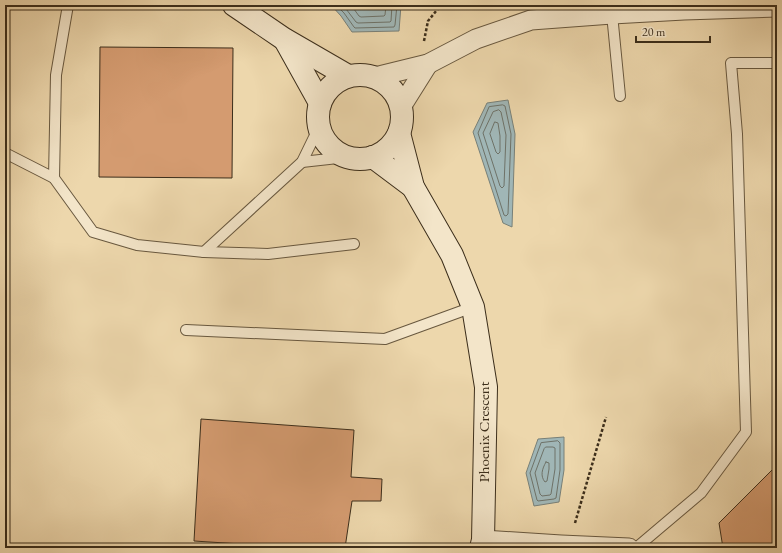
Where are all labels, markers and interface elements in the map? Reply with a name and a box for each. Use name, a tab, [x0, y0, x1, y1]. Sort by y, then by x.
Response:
scale bar	[636, 18, 710, 44]
text: 20 m	[642, 24, 666, 40]
street label: Phoenix Crescent	[474, 381, 493, 482]

